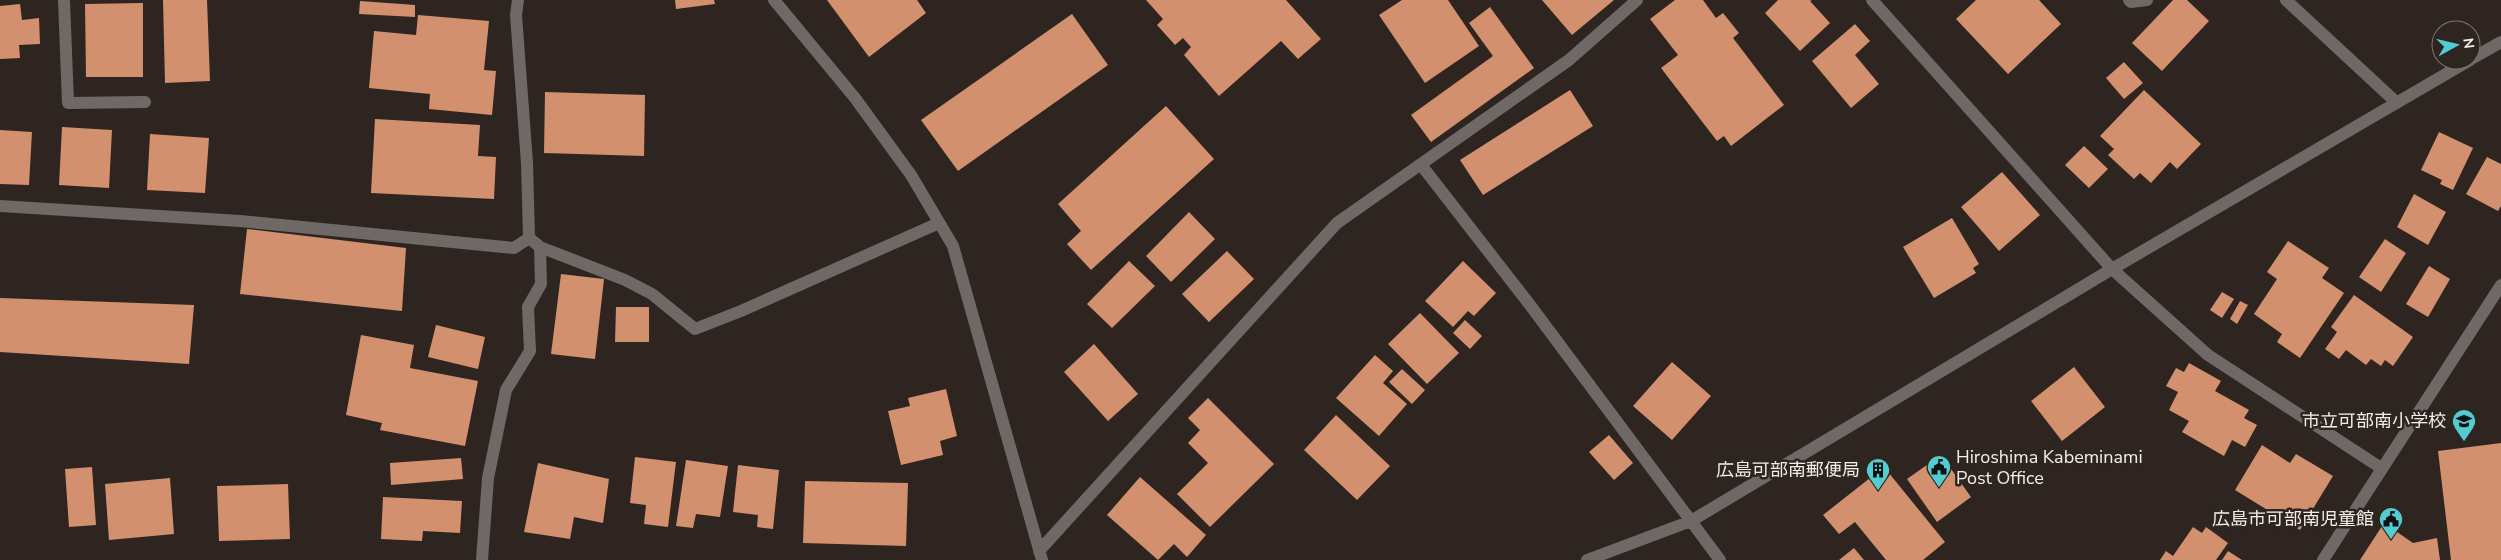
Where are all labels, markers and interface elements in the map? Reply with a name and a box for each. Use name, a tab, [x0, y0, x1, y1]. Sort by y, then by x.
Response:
north arrow	[2431, 20, 2481, 70]
text: N	[2458, 37, 2479, 50]
school or university icon: 市立可部南小学校	[2451, 408, 2477, 442]
place label: 市立可部南小学校	[2302, 409, 2446, 433]
place label: Hiroshima Kabeminami Post Office	[1956, 445, 2143, 490]
public building icon: Hiroshima Kabeminami Post Office	[1926, 454, 1952, 488]
building icon: 広島可部南郵便局	[1865, 457, 1891, 491]
place label: 広島可部南郵便局	[1716, 458, 1860, 482]
public building icon: 広島市可部南児童館	[2378, 506, 2404, 540]
place label: 広島市可部南児童館	[2212, 507, 2374, 531]

